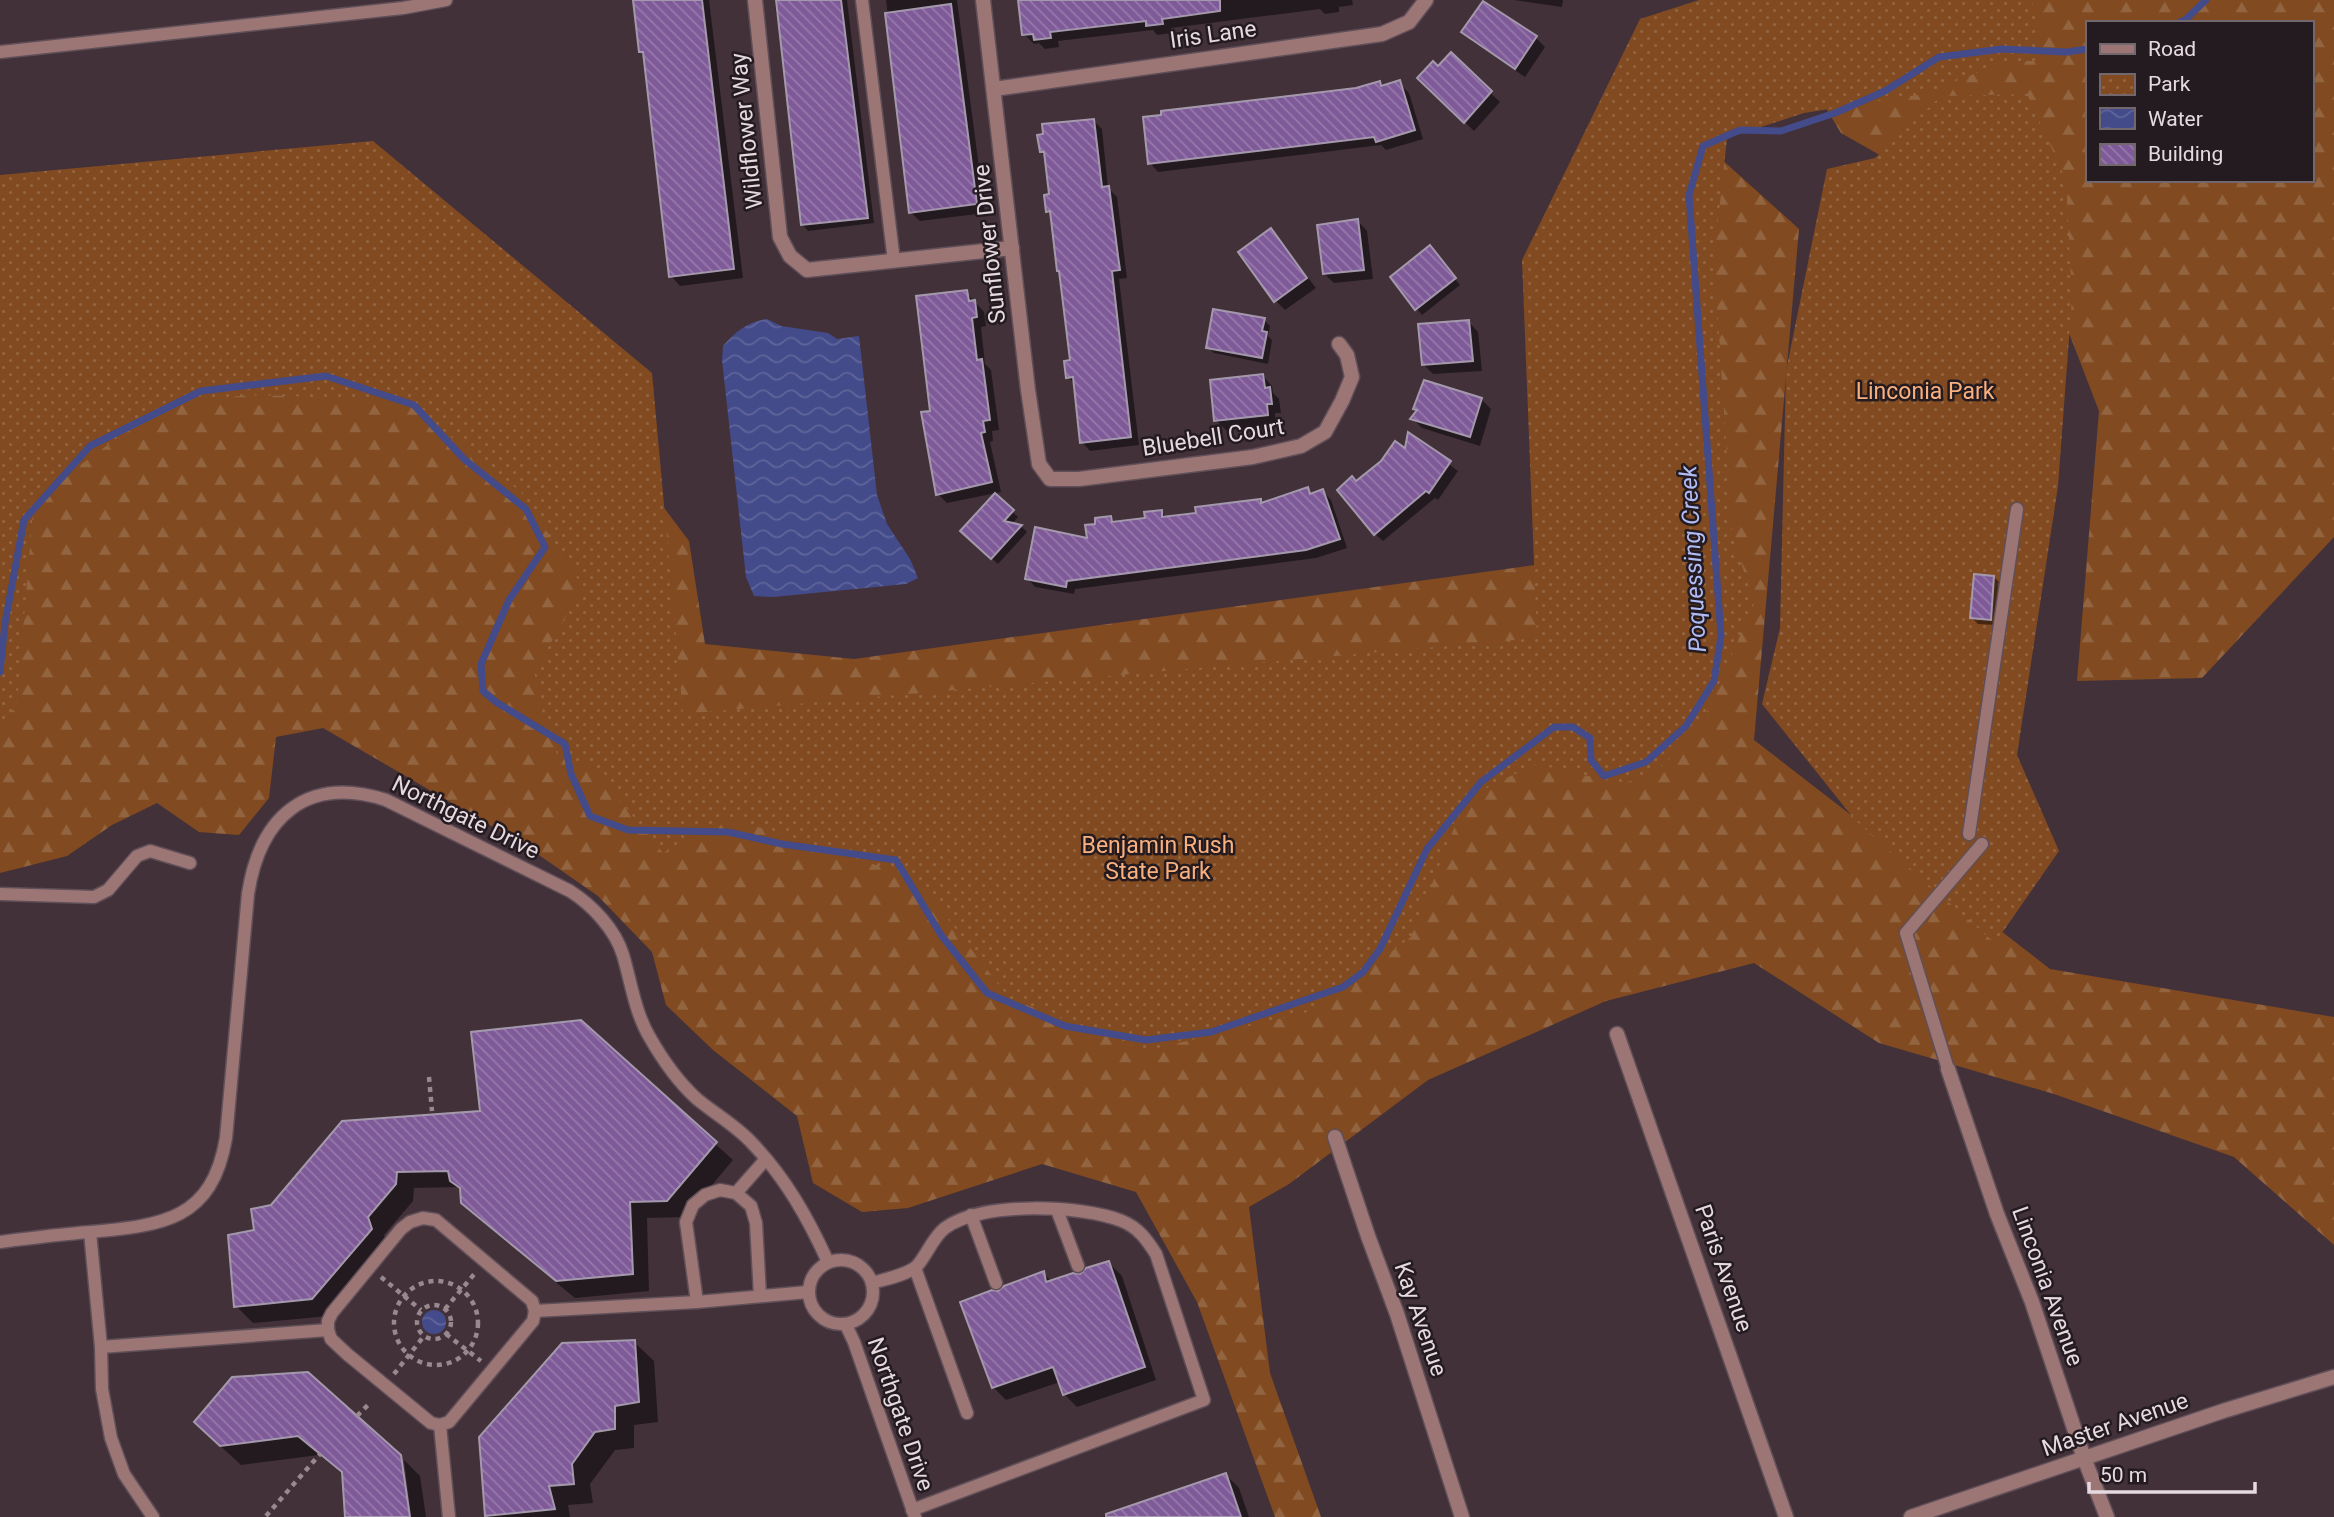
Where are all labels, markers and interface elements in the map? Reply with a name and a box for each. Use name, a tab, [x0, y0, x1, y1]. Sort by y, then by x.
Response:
street label: Iris Lane	[1168, 15, 1258, 54]
legend	[2086, 21, 2313, 182]
text: Road	[2148, 37, 2196, 61]
street label: Wildflower Way	[725, 51, 768, 210]
text: Park	[2148, 72, 2191, 96]
text: Water	[2148, 107, 2203, 131]
text: Building	[2148, 142, 2223, 166]
street label: Sunflower Drive	[968, 163, 1011, 325]
park label: Linconia Park	[1856, 378, 1995, 405]
street label: Bluebell Court	[1140, 413, 1286, 462]
water label: Poquessing Creek	[1674, 464, 1712, 653]
street label: Northgate Drive	[388, 770, 544, 865]
park label: Benjamin Rush State Park	[1082, 832, 1234, 885]
street label: Paris Avenue	[1689, 1201, 1758, 1335]
street label: Linconia Avenue	[2006, 1203, 2089, 1370]
street label: Kay Avenue	[1388, 1259, 1453, 1380]
street label: Northgate Drive	[862, 1334, 939, 1494]
street label: Master Avenue	[2038, 1387, 2192, 1462]
scale bar	[2089, 1450, 2255, 1494]
text: 50 m	[2100, 1463, 2147, 1487]

